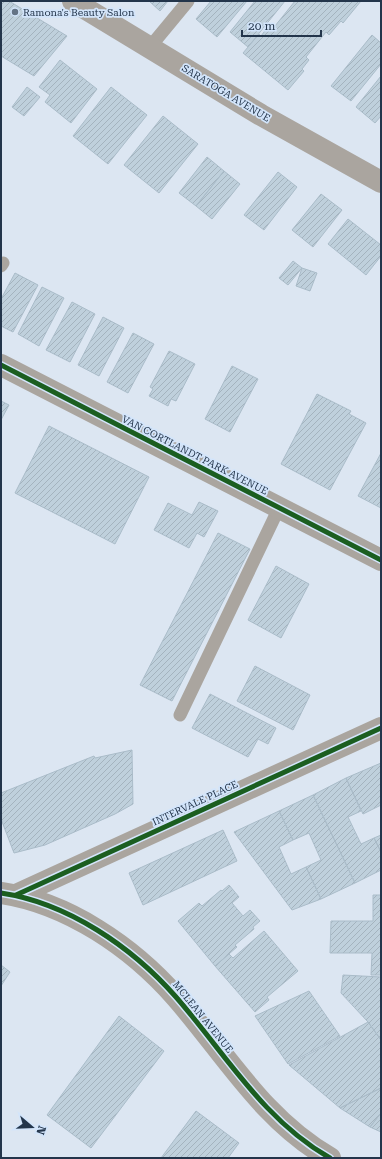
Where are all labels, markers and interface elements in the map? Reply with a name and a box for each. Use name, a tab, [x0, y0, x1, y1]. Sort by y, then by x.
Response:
marker: Ramona's Beauty Salon	[10, 7, 20, 17]
place label: Ramona's Beauty Salon	[23, 7, 135, 18]
scale bar	[242, 12, 321, 38]
text: 20 m	[248, 19, 275, 33]
street label: SARATOGA AVENUE	[180, 62, 272, 124]
street label: VAN CORTLANDT PARK AVENUE	[120, 413, 270, 497]
street label: INTERVALE PLACE	[150, 778, 240, 828]
street label: MCLEAN AVENUE	[171, 979, 235, 1055]
north arrow	[12, 1107, 52, 1147]
text: N	[33, 1124, 49, 1137]

